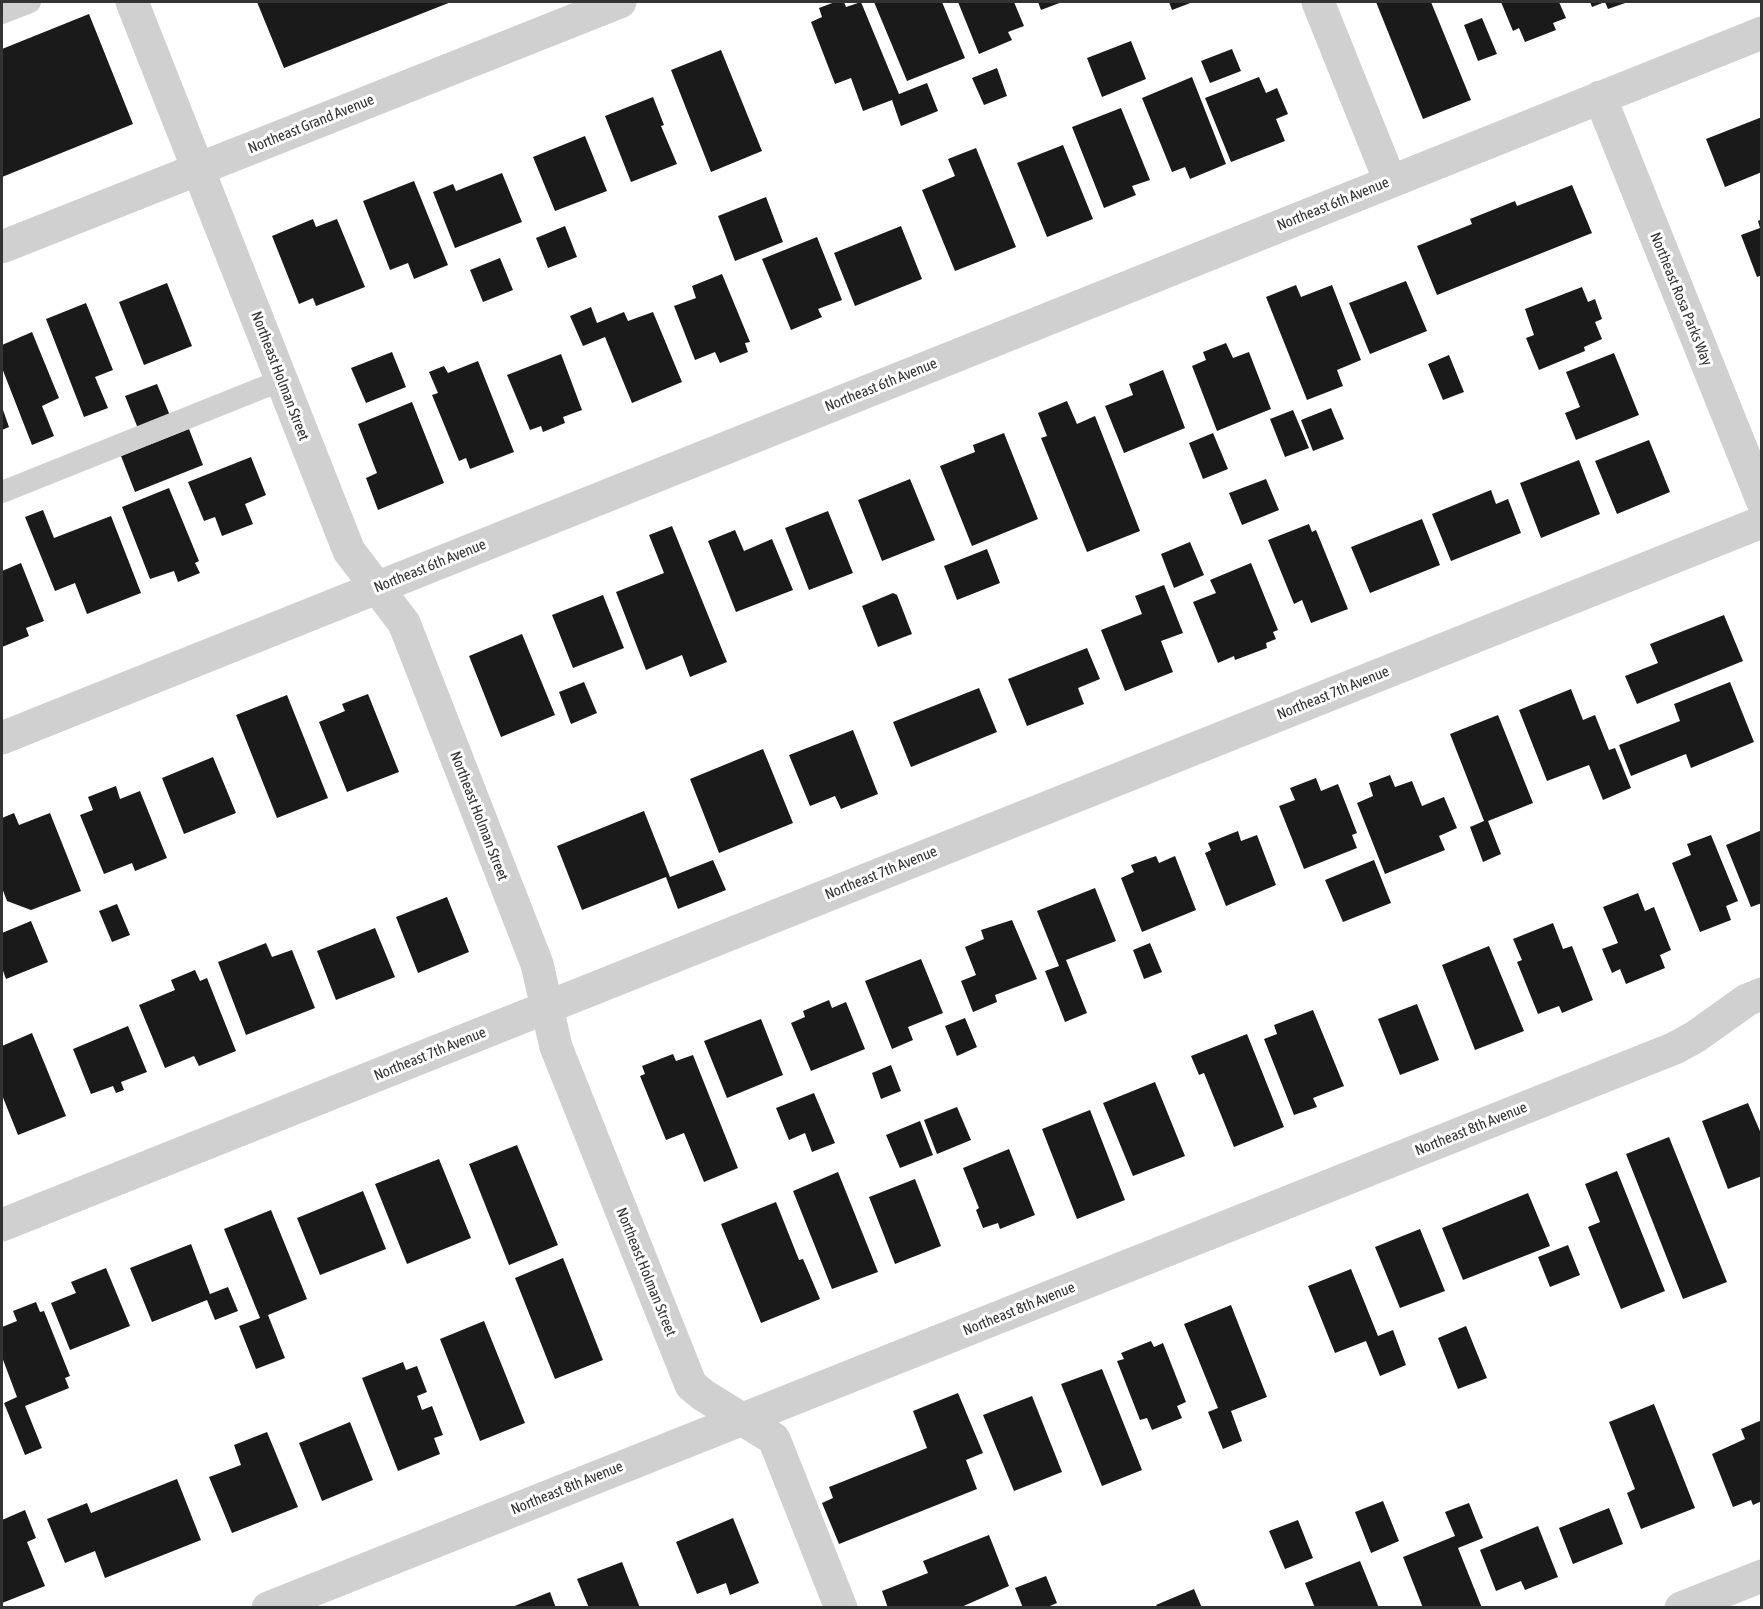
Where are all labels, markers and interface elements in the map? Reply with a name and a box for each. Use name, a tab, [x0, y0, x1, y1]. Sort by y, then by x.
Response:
street label: Northeast Grand Avenue	[245, 91, 377, 157]
street label: Northeast 6th Avenue	[1274, 173, 1392, 235]
street label: Northeast Rosa Parks Way	[1646, 230, 1716, 368]
street label: Northeast Holman Street	[247, 309, 313, 443]
street label: Northeast 6th Avenue	[822, 354, 940, 416]
street label: Northeast 6th Avenue	[371, 535, 489, 597]
street label: Northeast 7th Avenue	[1274, 662, 1392, 724]
street label: Northeast Holman Street	[446, 749, 512, 883]
street label: Northeast 7th Avenue	[822, 842, 940, 904]
street label: Northeast 7th Avenue	[371, 1023, 489, 1085]
street label: Northeast 8th Avenue	[1412, 1098, 1530, 1160]
street label: Northeast Holman Street	[612, 1205, 680, 1339]
street label: Northeast 8th Avenue	[960, 1278, 1078, 1340]
street label: Northeast 8th Avenue	[508, 1457, 626, 1519]

